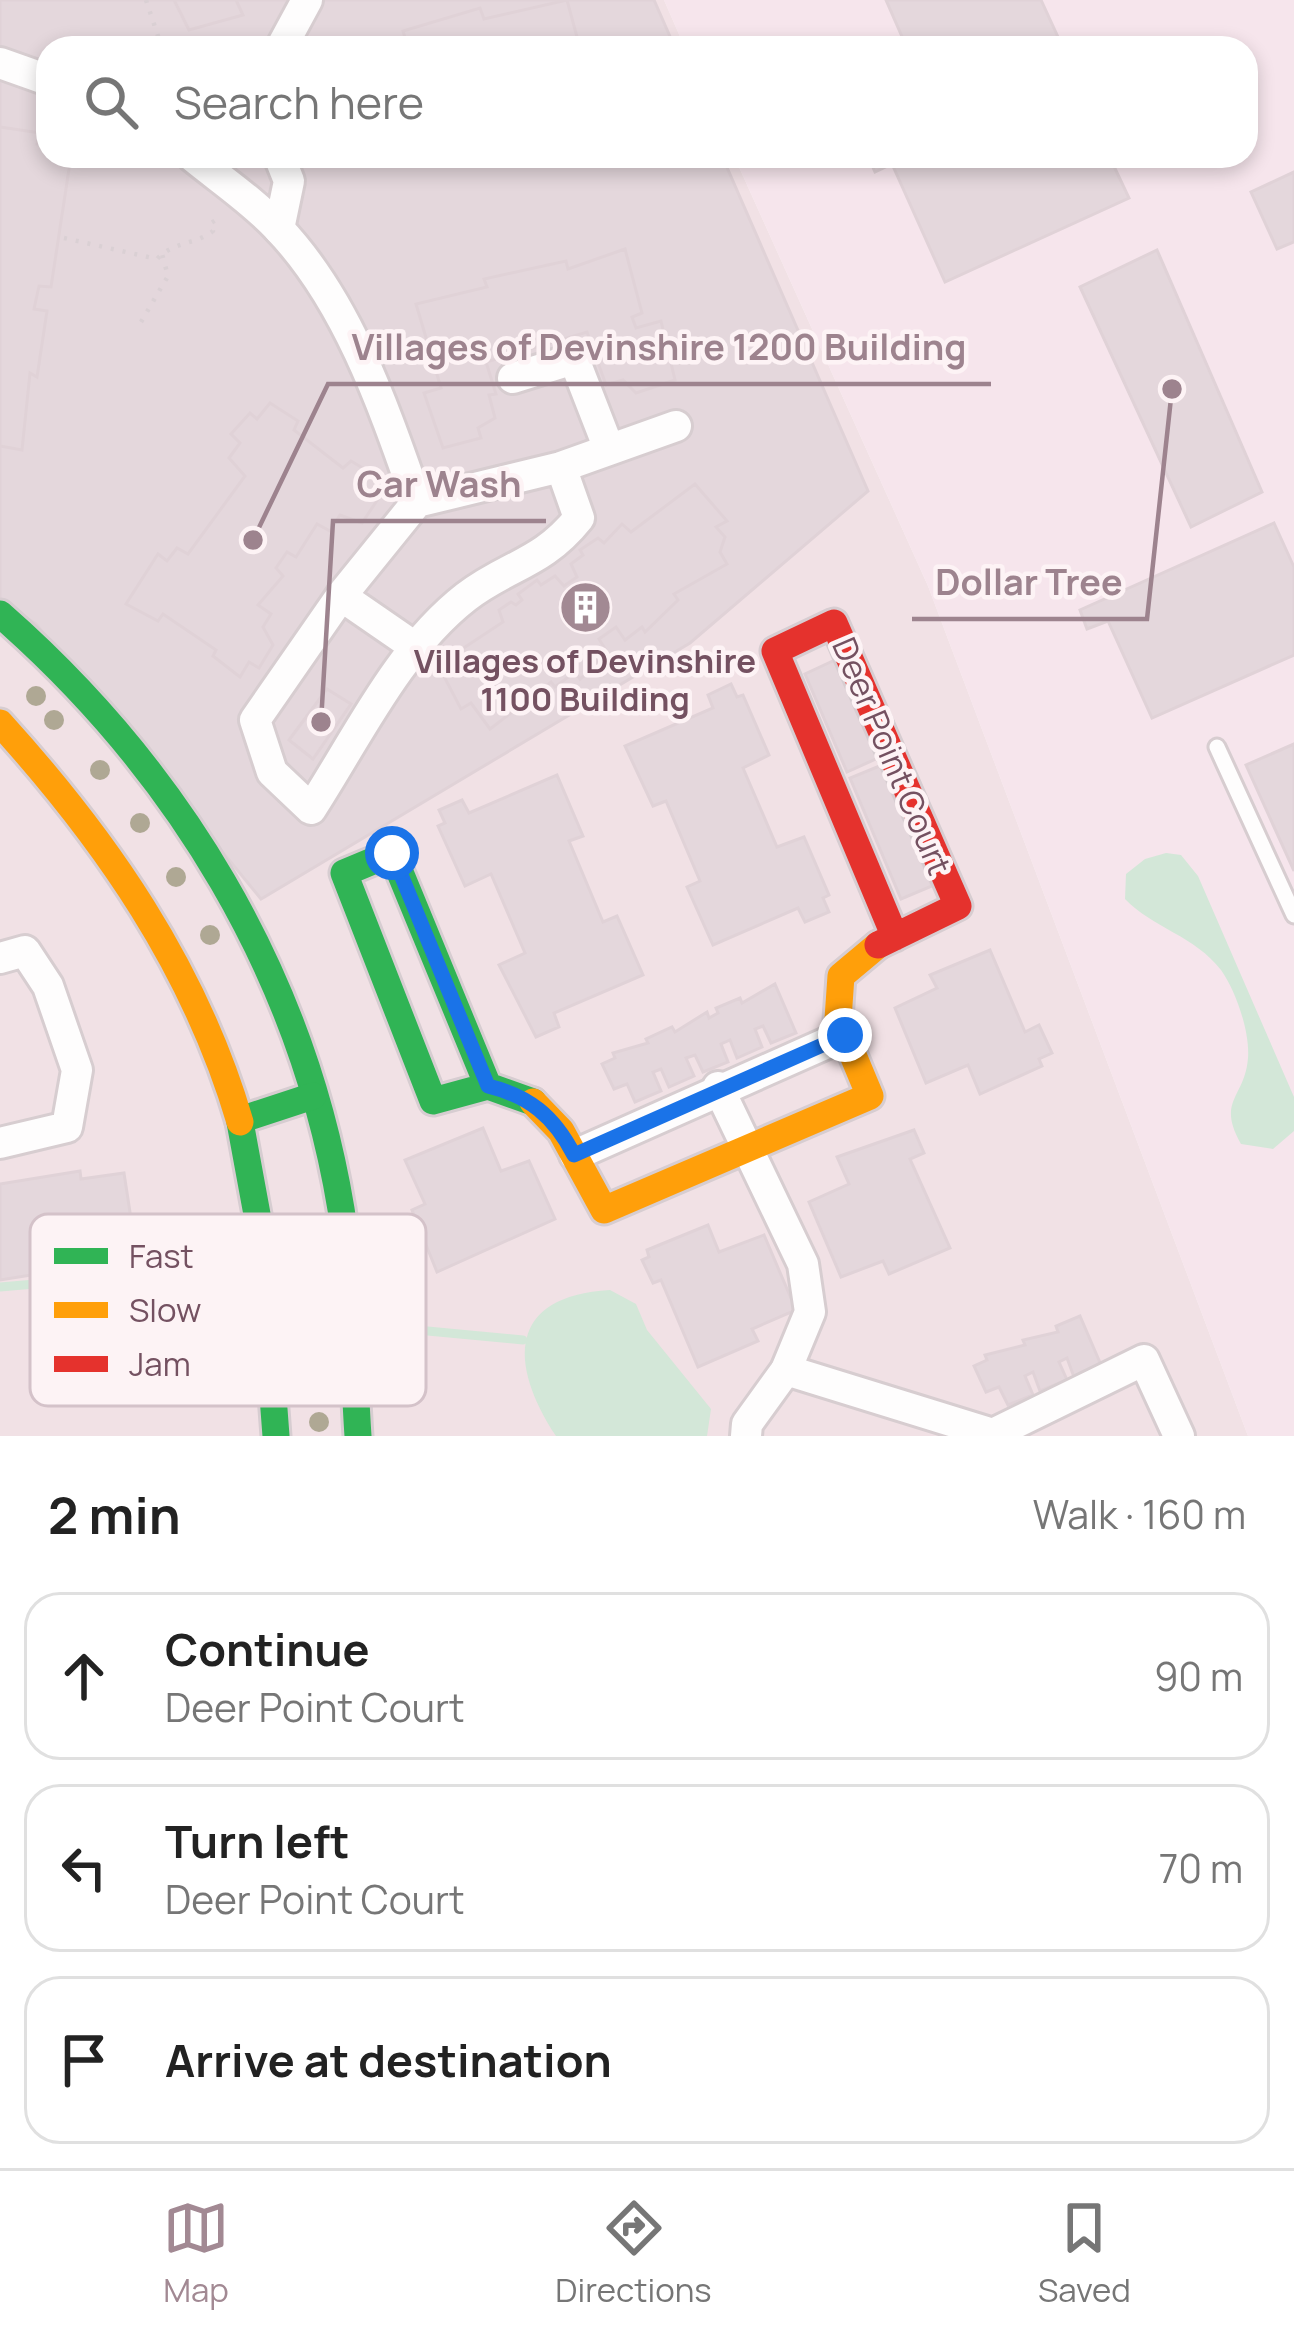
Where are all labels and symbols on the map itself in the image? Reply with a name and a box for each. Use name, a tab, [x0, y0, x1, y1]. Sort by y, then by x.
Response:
callout: Villages of Devinshire 1200 Building	[328, 312, 991, 384]
text: Villages of Devinshire 1200 Building	[352, 322, 966, 371]
callout: Car Wash	[333, 449, 546, 521]
text: Car Wash	[356, 459, 522, 508]
callout: Dollar Tree	[912, 547, 1147, 619]
text: Dollar Tree	[935, 557, 1123, 606]
building icon: Villages of Devinshire 1100 Building	[557, 579, 613, 635]
street label: Deer Point Court	[822, 630, 963, 881]
place label: Villages of Devinshire 1100 Building	[414, 638, 756, 721]
route start	[365, 826, 419, 880]
route end	[818, 1008, 872, 1062]
legend	[30, 1214, 426, 1406]
text: Fast	[129, 1233, 194, 1278]
text: Slow	[129, 1287, 201, 1332]
text: Jam	[129, 1341, 191, 1386]

